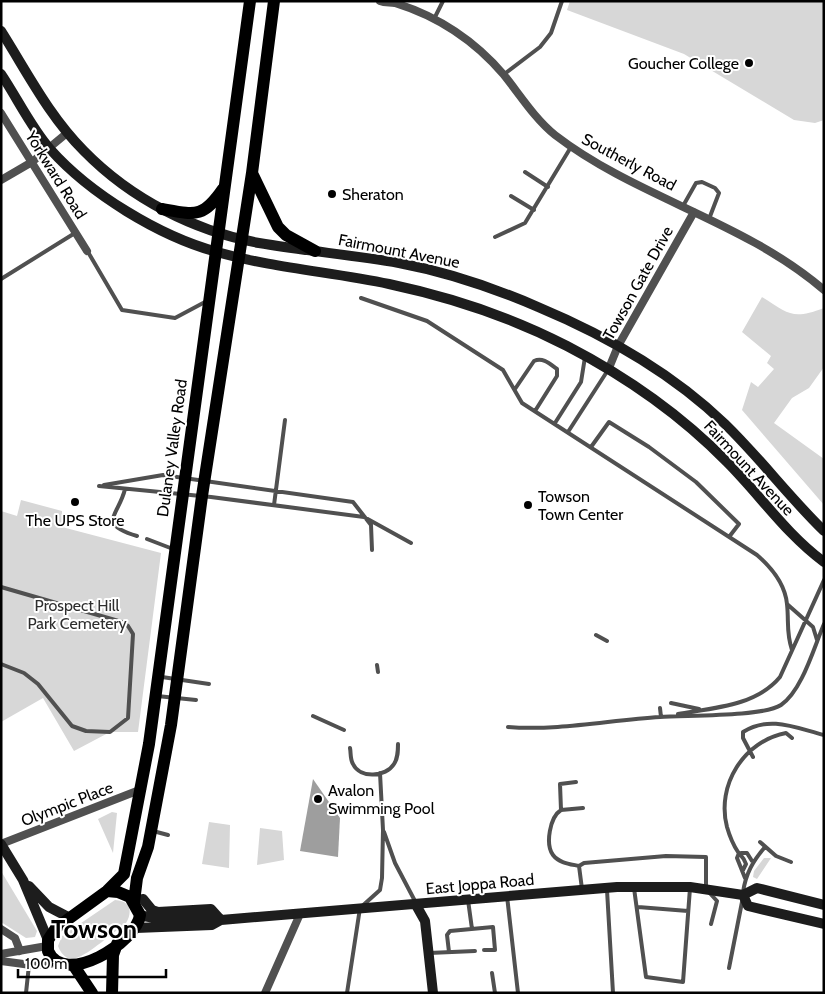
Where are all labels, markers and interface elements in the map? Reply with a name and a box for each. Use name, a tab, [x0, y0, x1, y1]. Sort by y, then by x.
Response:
place label: Goucher College	[628, 54, 739, 73]
marker: Goucher College	[743, 57, 755, 69]
street label: Yorkward Road	[21, 127, 91, 222]
street label: Southerly Road	[579, 129, 679, 195]
place label: Sheraton	[342, 185, 404, 204]
marker: Sheraton	[326, 188, 338, 200]
street label: Towson Gate Drive	[599, 223, 677, 343]
street label: Fairmount Avenue	[337, 230, 461, 272]
street label: Dulaney Valley Road	[153, 378, 191, 518]
street label: Fairmount Avenue	[700, 416, 798, 520]
place label: Towson Town Center	[538, 487, 624, 524]
marker: The UPS Store	[69, 496, 81, 508]
marker: Towson Town Center	[522, 499, 534, 511]
place label: The UPS Store	[26, 511, 124, 530]
park label: Prospect Hill Park Cemetery	[27, 596, 127, 633]
street label: Olympic Place	[18, 778, 116, 830]
place label: Avalon Swimming Pool	[328, 781, 435, 818]
marker: Avalon Swimming Pool	[312, 793, 324, 805]
street label: East Joppa Road	[425, 870, 535, 898]
district label: Towson	[51, 913, 137, 945]
scale bar	[18, 946, 165, 978]
text: 100 m	[25, 955, 67, 973]

